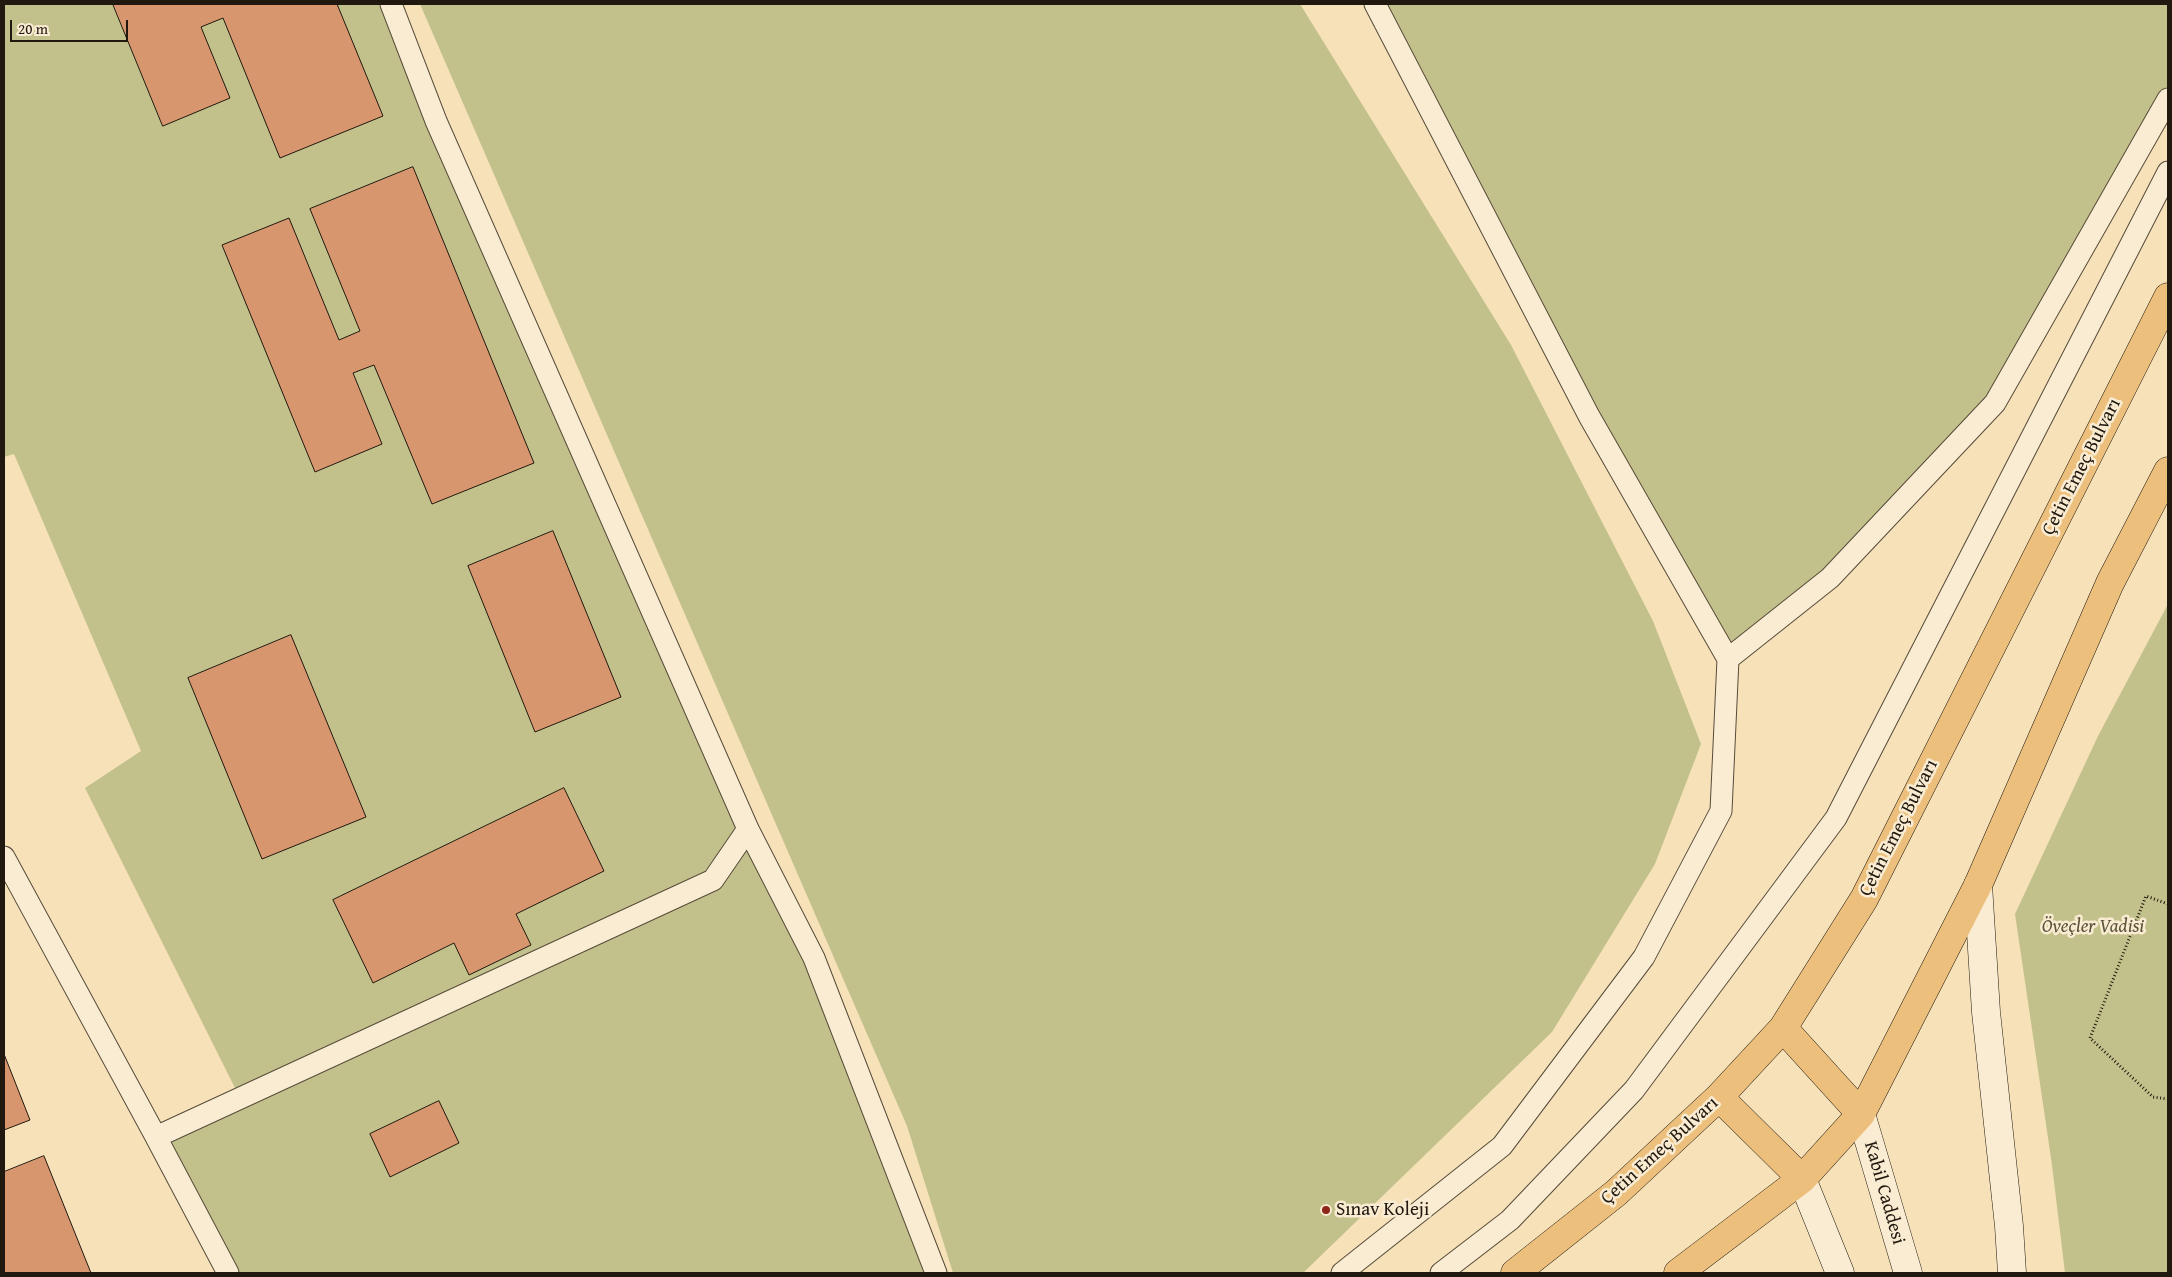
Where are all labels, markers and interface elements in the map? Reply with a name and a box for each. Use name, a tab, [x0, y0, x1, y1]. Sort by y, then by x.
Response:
scale bar	[12, 10, 130, 42]
text: 20 m	[18, 18, 48, 39]
street label: Çetin Emeç Bulvarı	[2038, 395, 2126, 539]
street label: Çetin Emeç Bulvarı	[1855, 756, 1943, 900]
park label: Öveçler Vadisi	[2042, 916, 2144, 938]
street label: Çetin Emeç Bulvarı	[1596, 1092, 1724, 1210]
street label: Kabil Caddesi	[1858, 1139, 1910, 1247]
place label: Sınav Koleji	[1336, 1199, 1429, 1221]
marker: Sınav Koleji	[1320, 1204, 1332, 1216]

